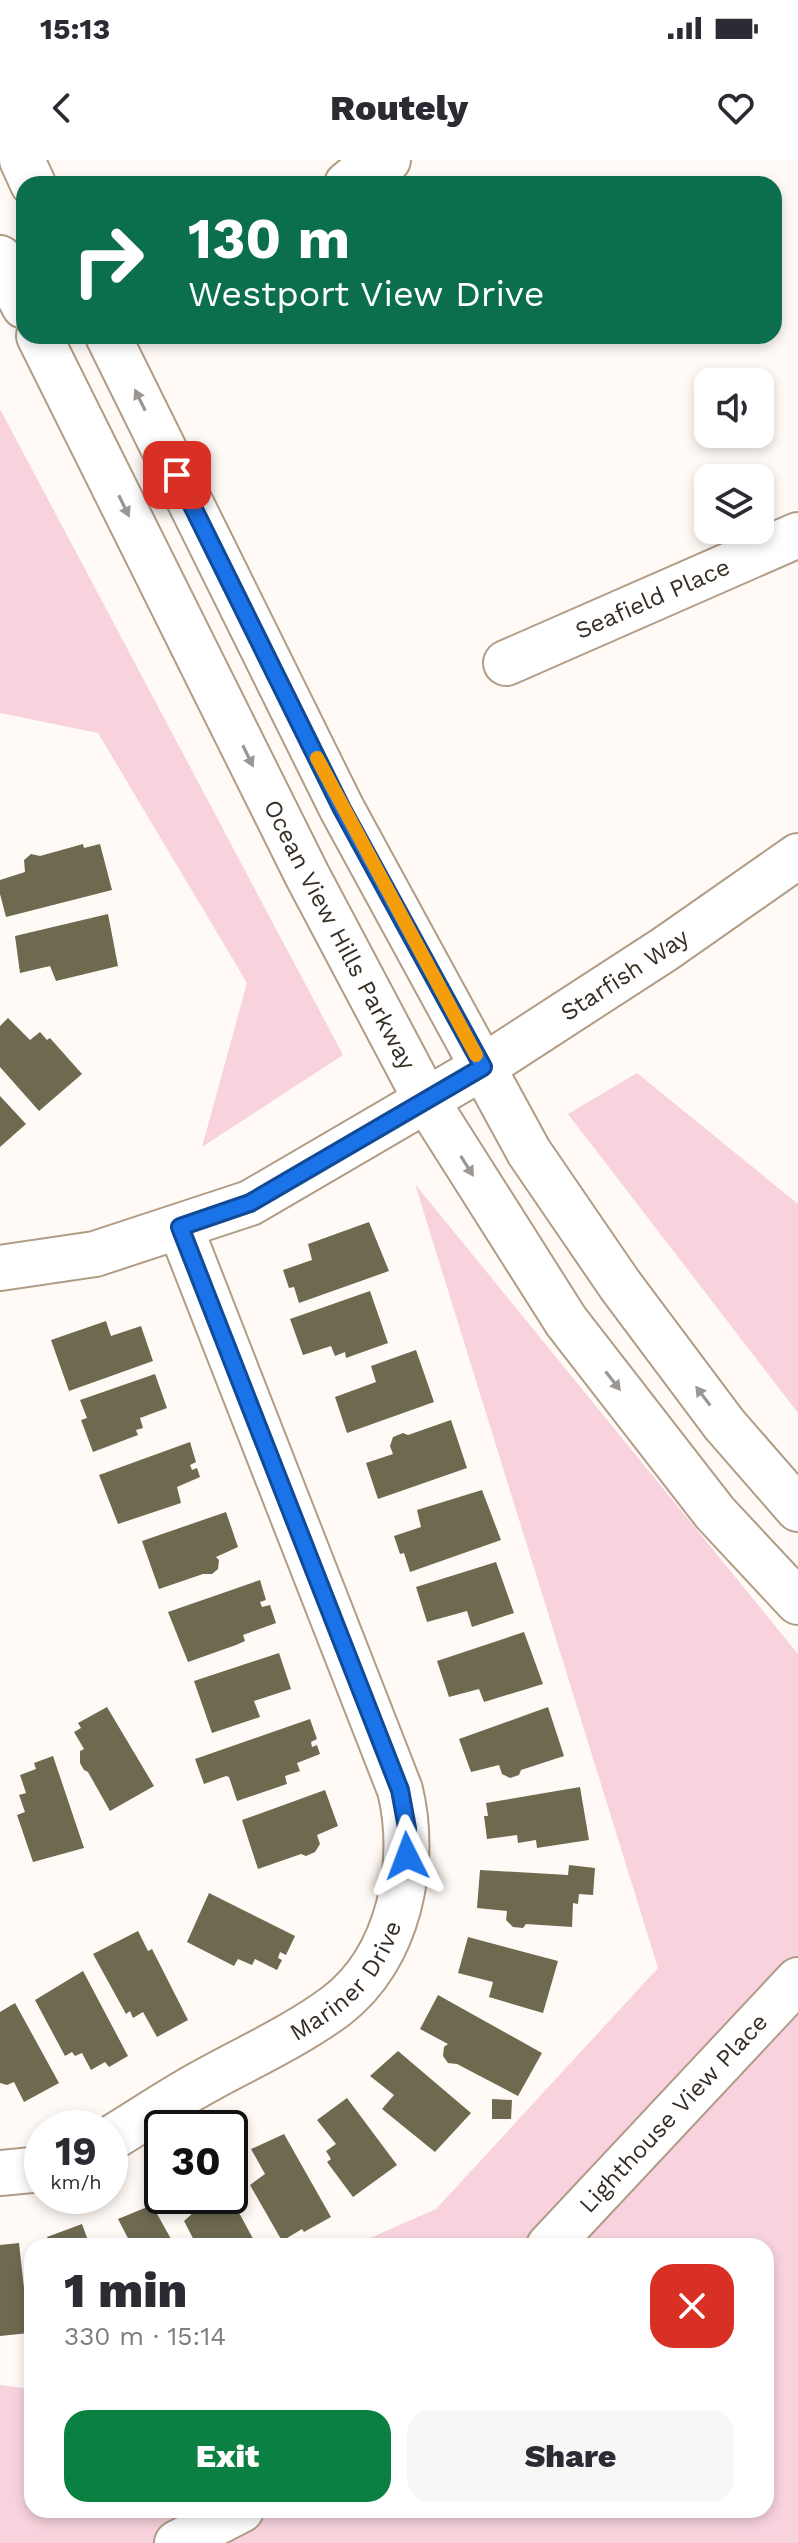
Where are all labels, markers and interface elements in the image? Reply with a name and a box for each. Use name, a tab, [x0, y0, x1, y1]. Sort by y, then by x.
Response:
text: 15:13	[40, 11, 110, 46]
icon: back	[40, 86, 84, 130]
icon: heart	[714, 86, 758, 130]
text: Routely	[330, 87, 468, 129]
text: 130 m	[188, 206, 350, 272]
icon: right	[56, 208, 160, 312]
text: Westport View Drive	[188, 273, 544, 315]
map controls	[694, 368, 774, 544]
button: sound	[694, 368, 774, 448]
one-way arrow	[133, 389, 147, 412]
pin	[143, 441, 211, 509]
icon: arrive	[155, 453, 199, 497]
button: layers	[694, 464, 774, 544]
one-way arrow	[117, 495, 130, 518]
street label: Seafield Place	[571, 553, 734, 645]
one-way arrow	[241, 745, 255, 768]
street label: Ocean View Hills Parkway	[258, 795, 422, 1075]
street label: Starfish Way	[555, 922, 695, 1027]
one-way arrow	[460, 1155, 474, 1177]
one-way arrow	[604, 1371, 620, 1391]
one-way arrow	[695, 1385, 711, 1406]
position arrow	[365, 1814, 449, 1898]
street label: Mariner Drive	[285, 1917, 407, 2047]
street label: Lighthouse View Place	[573, 2008, 773, 2218]
speed limit sign: 30	[144, 2110, 248, 2214]
text: 19	[55, 2128, 97, 2175]
text: km/h	[50, 2170, 102, 2194]
text: 1 min	[64, 2262, 187, 2319]
button: close	[650, 2264, 734, 2348]
text: 330 m · 15:14	[64, 2321, 226, 2351]
button: Exit	[64, 2410, 391, 2502]
button: Share	[407, 2410, 734, 2502]

